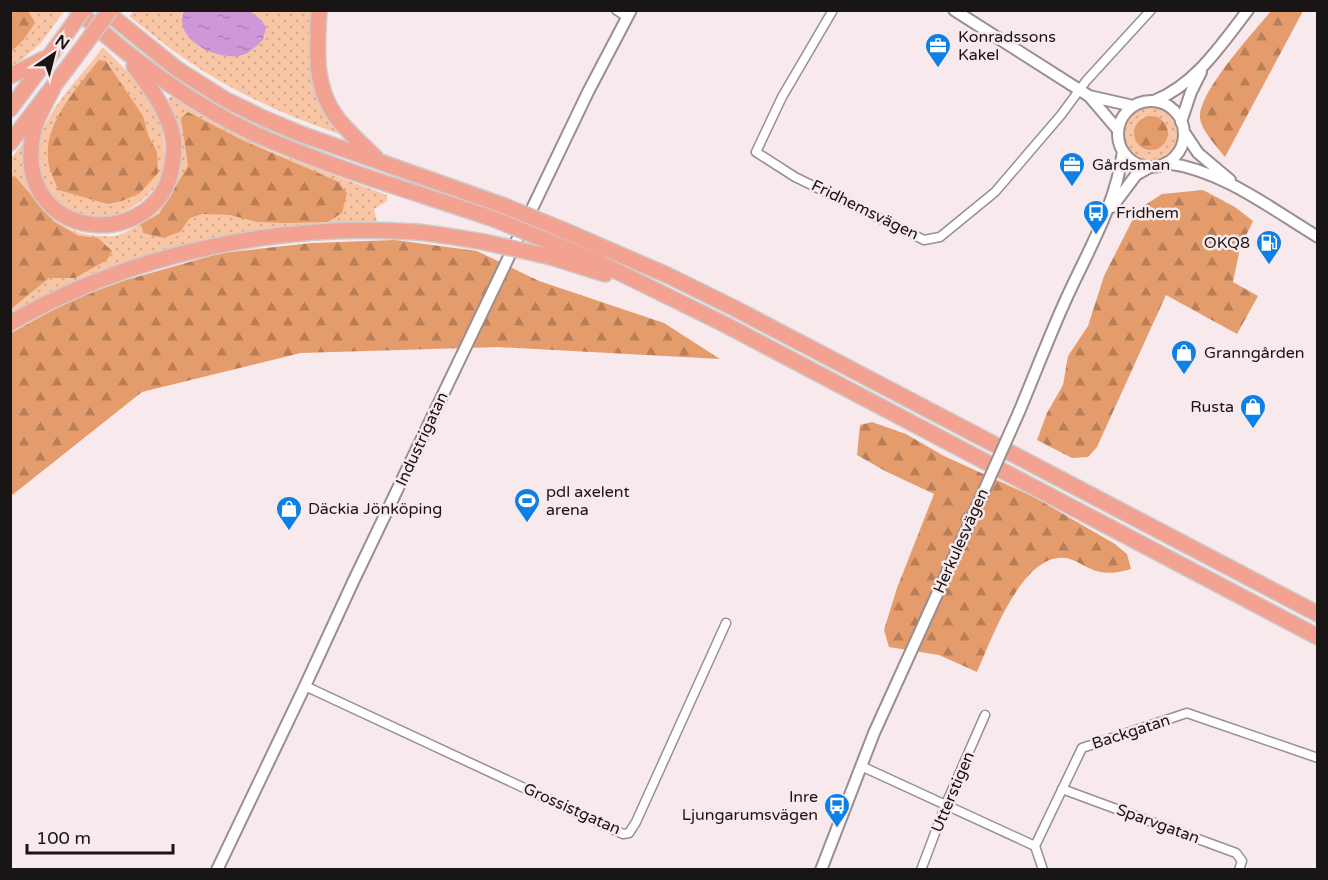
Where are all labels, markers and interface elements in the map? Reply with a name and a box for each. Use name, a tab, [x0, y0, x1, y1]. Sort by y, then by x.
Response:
north arrow	[24, 24, 84, 84]
place label: Konradssons Kakel	[958, 27, 1056, 65]
text: N	[51, 31, 73, 54]
office icon: Konradssons Kakel	[923, 31, 953, 69]
office icon: Gårdsman	[1057, 150, 1087, 188]
place label: Gårdsman	[1092, 155, 1170, 175]
street label: Fridhemsvägen	[808, 175, 922, 245]
bus stop icon: Fridhem	[1081, 198, 1111, 236]
place label: Fridhem	[1116, 203, 1179, 223]
fuel station icon: OKQ8	[1254, 228, 1284, 266]
place label: OKQ8	[1204, 233, 1250, 253]
shop icon: Granngården	[1169, 338, 1199, 376]
place label: Granngården	[1204, 343, 1305, 363]
street label: Industrigatan	[391, 389, 453, 489]
shop icon: Rusta	[1238, 392, 1268, 430]
place label: Rusta	[1190, 397, 1234, 417]
place label: pdl axelent arena	[546, 482, 630, 520]
sports icon: pdl axelent arena	[512, 486, 542, 524]
street label: Herkulesvägen	[929, 486, 993, 596]
shop icon: Däckia Jönköping	[274, 494, 304, 532]
place label: Däckia Jönköping	[308, 499, 442, 519]
street label: Backgatan	[1089, 710, 1173, 754]
street label: Utterstigen	[927, 749, 979, 835]
street label: Grossistgatan	[520, 779, 624, 839]
place label: Inre Ljungarumsvägen	[682, 787, 818, 825]
bus stop icon: Inre Ljungarumsvägen	[822, 791, 852, 829]
street label: Sparvgatan	[1114, 800, 1202, 848]
scale bar	[27, 817, 172, 855]
text: 100 m	[36, 827, 91, 849]

